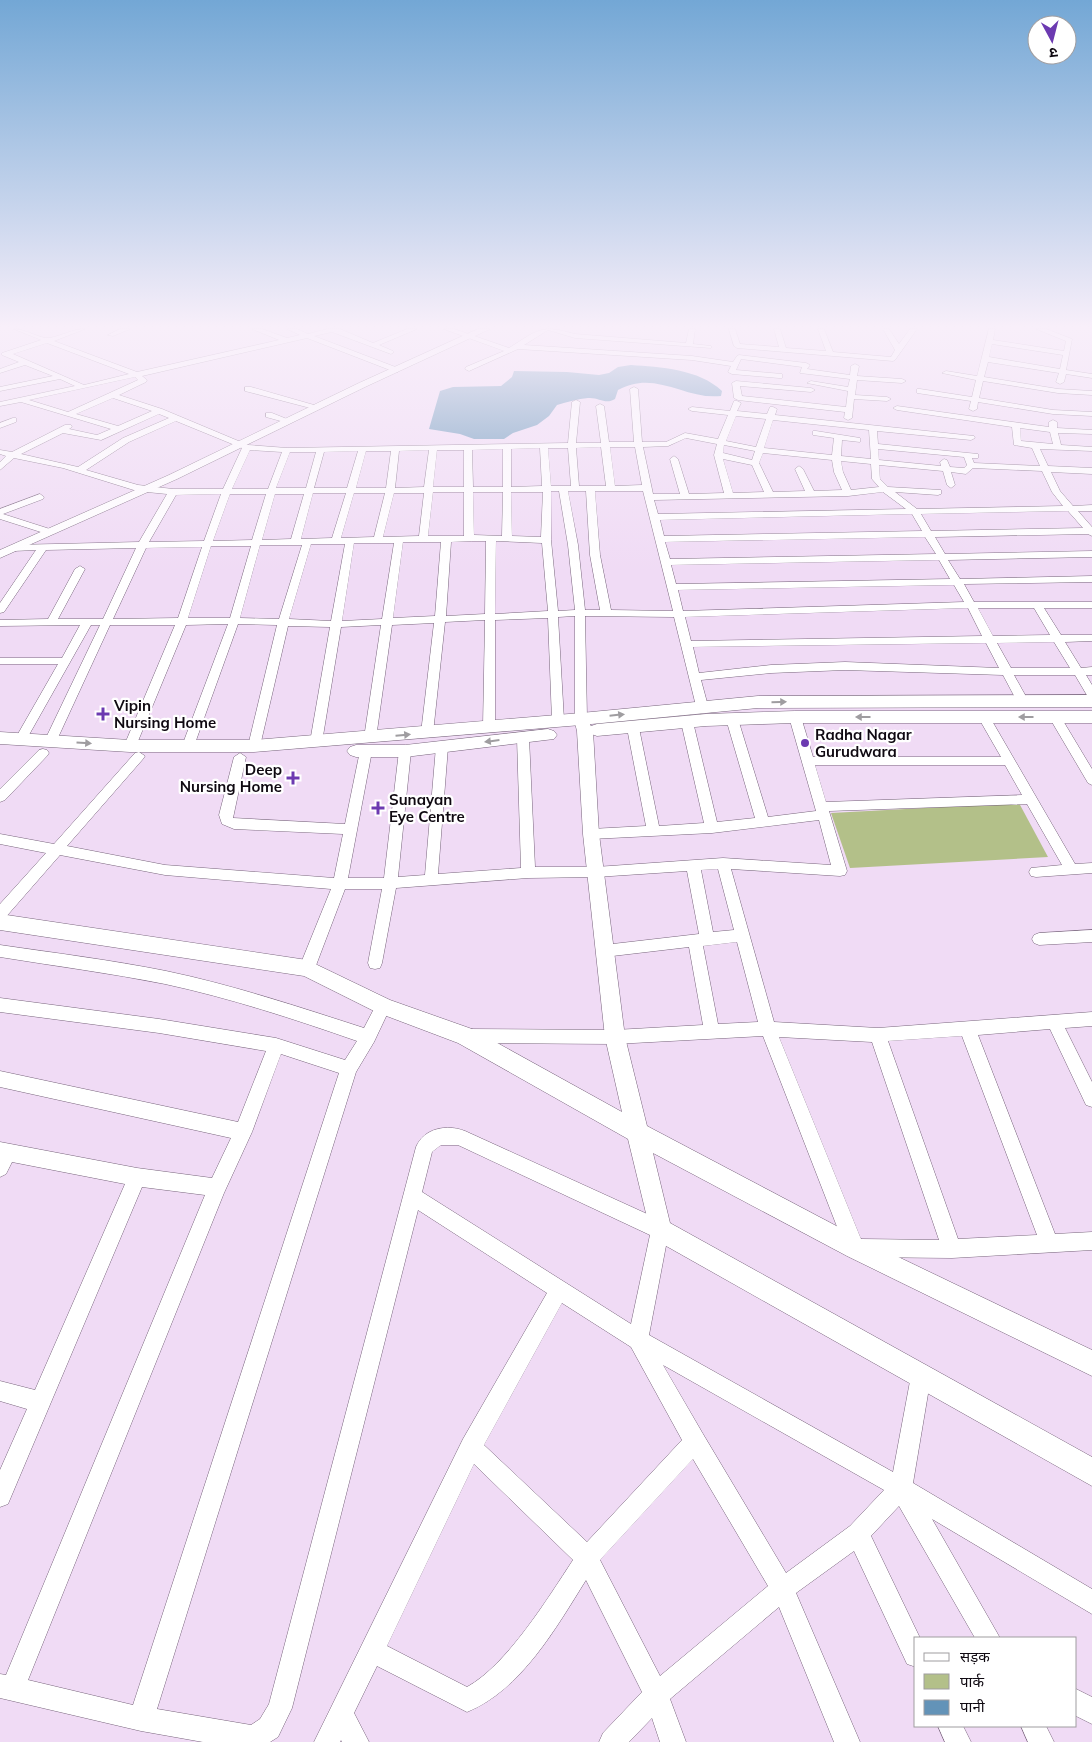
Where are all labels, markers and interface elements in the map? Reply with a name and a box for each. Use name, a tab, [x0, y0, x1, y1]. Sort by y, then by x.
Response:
north arrow	[1027, 15, 1077, 65]
text: उ	[1048, 43, 1059, 62]
place label: Vipin Nursing Home	[113, 696, 216, 732]
one-way arrow	[771, 698, 787, 706]
marker: Vipin Nursing Home	[96, 707, 110, 721]
one-way arrow	[609, 711, 625, 719]
one-way arrow	[855, 713, 871, 721]
one-way arrow	[1018, 713, 1034, 721]
place label: Radha Nagar Gurudwara	[815, 725, 912, 761]
one-way arrow	[395, 731, 411, 739]
one-way arrow	[484, 737, 500, 745]
marker: Radha Nagar Gurudwara	[799, 737, 811, 749]
one-way arrow	[76, 739, 92, 747]
place label: Deep Nursing Home	[180, 760, 282, 796]
marker: Deep Nursing Home	[286, 771, 300, 785]
place label: Sunayan Eye Centre	[389, 790, 465, 826]
marker: Sunayan Eye Centre	[371, 801, 385, 815]
legend	[914, 1637, 1077, 1727]
text: सड़क	[960, 1647, 990, 1666]
text: पार्क	[960, 1672, 984, 1691]
text: पानी	[960, 1697, 986, 1716]

